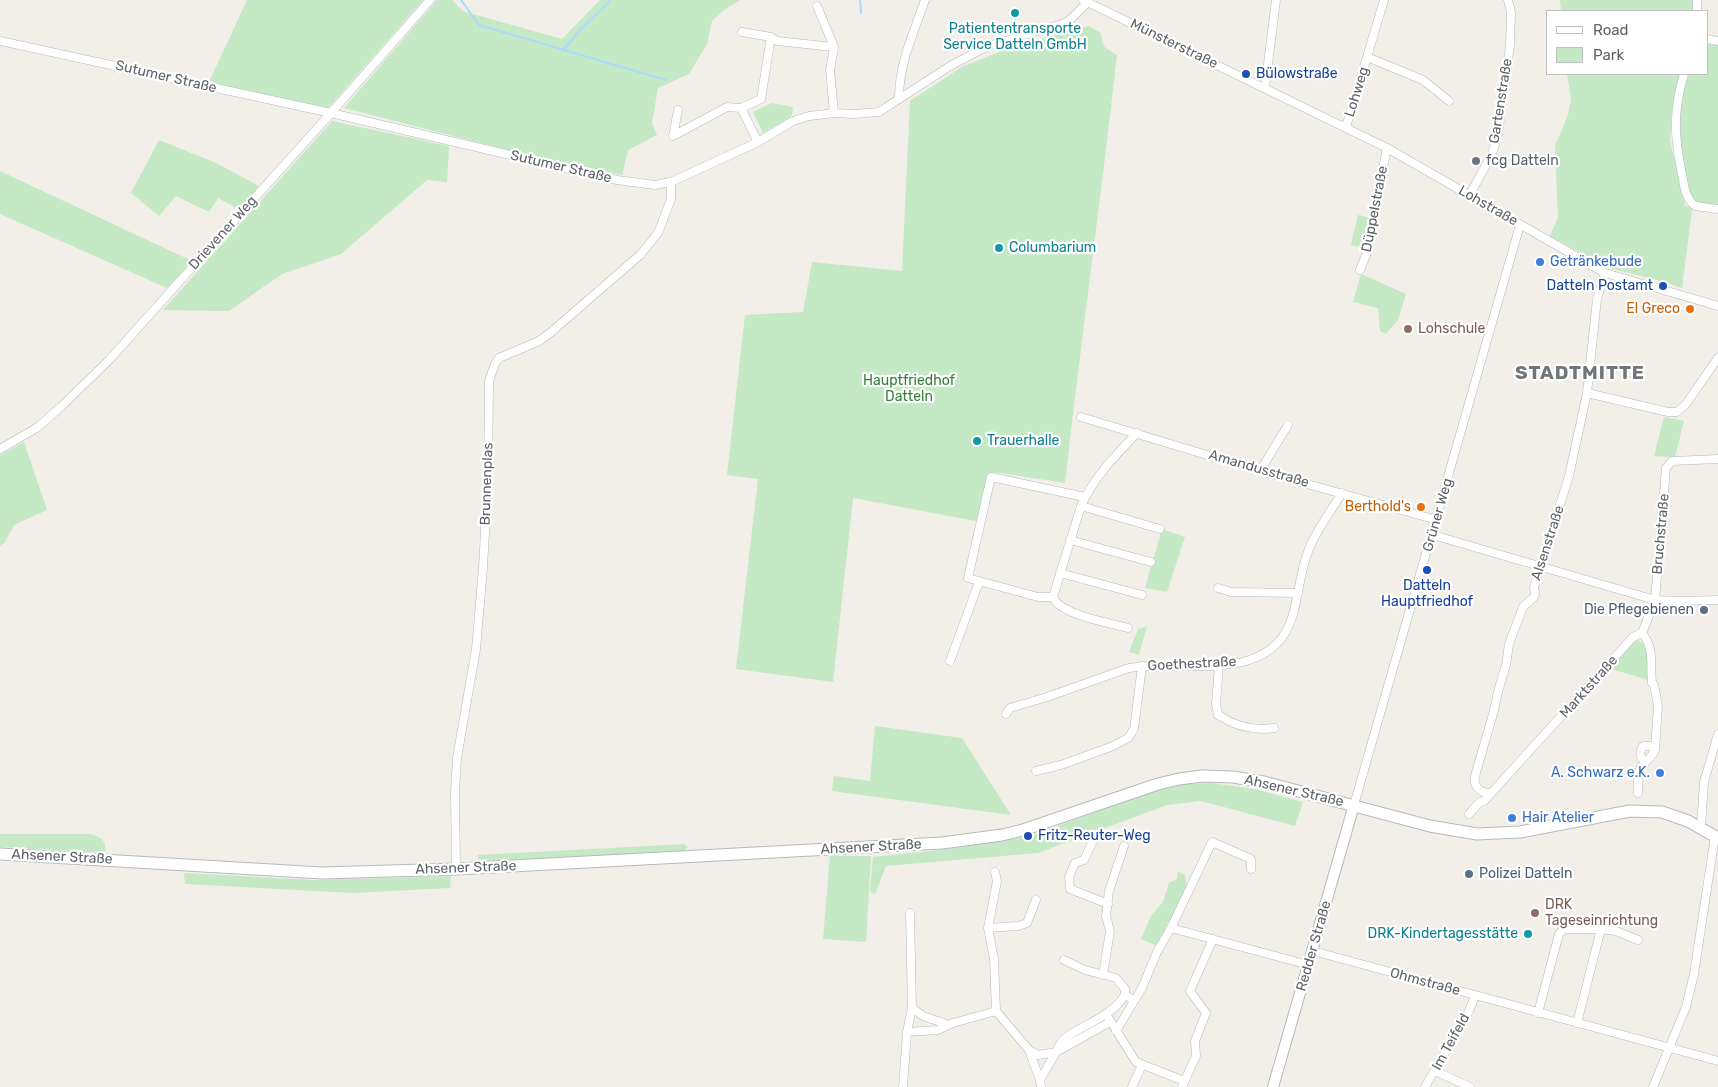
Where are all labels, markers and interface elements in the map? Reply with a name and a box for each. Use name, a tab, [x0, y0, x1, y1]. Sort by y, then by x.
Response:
marker: Patiententransporte Service Datteln GmbH	[1009, 7, 1021, 19]
legend	[1546, 10, 1708, 75]
street label: Münsterstraße	[1127, 16, 1221, 72]
place label: Patiententransporte Service Datteln GmbH	[943, 21, 1087, 54]
text: Road	[1593, 21, 1629, 39]
text: Park	[1593, 46, 1624, 64]
street label: Sutumer Straße	[114, 57, 218, 97]
street label: Gartenstraße	[1486, 57, 1516, 145]
street label: Lohweg	[1341, 65, 1373, 119]
place label: Bülowstraße	[1256, 66, 1338, 82]
marker: Bülowstraße	[1240, 68, 1252, 80]
street label: Sutumer Straße	[509, 147, 613, 187]
place label: fcg Datteln	[1486, 153, 1559, 169]
marker: fcg Datteln	[1470, 155, 1482, 167]
street label: Düppelstraße	[1358, 164, 1392, 254]
street label: Lohstraße	[1455, 182, 1521, 230]
street label: Drievener Weg	[185, 193, 261, 273]
place label: Columbarium	[1009, 240, 1096, 256]
marker: Columbarium	[993, 242, 1005, 254]
place label: Getränkebude	[1550, 254, 1642, 270]
marker: Getränkebude	[1534, 256, 1546, 268]
place label: Datteln Postamt	[1547, 278, 1653, 294]
marker: Datteln Postamt	[1657, 280, 1669, 292]
place label: El Greco	[1626, 301, 1680, 317]
marker: El Greco	[1684, 303, 1696, 315]
place label: Lohschule	[1418, 321, 1485, 337]
marker: Lohschule	[1402, 323, 1414, 335]
district label: STADTMITTE	[1514, 363, 1646, 385]
park label: Hauptfriedhof Datteln	[863, 373, 955, 406]
place label: Trauerhalle	[987, 433, 1059, 449]
marker: Trauerhalle	[971, 435, 983, 447]
street label: Brunnenplas	[477, 442, 497, 526]
street label: Amandusstraße	[1207, 447, 1311, 491]
street label: Grüner Weg	[1420, 476, 1456, 554]
street label: Bruchstraße	[1649, 493, 1673, 575]
place label: Berthold's	[1345, 499, 1411, 515]
marker: Berthold's	[1415, 501, 1427, 513]
street label: Alsenstraße	[1528, 503, 1568, 583]
marker: Datteln Hauptfriedhof	[1421, 564, 1433, 576]
place label: Datteln Hauptfriedhof	[1381, 578, 1473, 610]
place label: Die Pflegebienen	[1584, 602, 1694, 618]
marker: Die Pflegebienen	[1698, 604, 1710, 616]
street label: Marktstraße	[1556, 652, 1622, 722]
street label: Goethestraße	[1147, 653, 1237, 675]
place label: A. Schwarz e.K.	[1551, 765, 1650, 781]
marker: A. Schwarz e.K.	[1654, 767, 1666, 779]
street label: Ahsener Straße	[1243, 771, 1345, 811]
place label: Hair Atelier	[1522, 810, 1594, 826]
marker: Hair Atelier	[1506, 812, 1518, 824]
place label: Fritz-Reuter-Weg	[1038, 828, 1151, 844]
marker: Fritz-Reuter-Weg	[1022, 830, 1034, 842]
street label: Ahsener Straße	[820, 836, 922, 858]
street label: Ahsener Straße	[11, 846, 113, 868]
street label: Ahsener Straße	[415, 858, 517, 878]
place label: Polizei Datteln	[1479, 866, 1572, 882]
marker: Polizei Datteln	[1463, 868, 1475, 880]
place label: DRK Tageseinrichtung	[1545, 897, 1658, 930]
street label: Redder Straße	[1293, 899, 1335, 993]
marker: DRK Tageseinrichtung	[1529, 907, 1541, 919]
place label: DRK-Kindertagesstätte	[1368, 926, 1518, 942]
marker: DRK-Kindertagesstätte	[1522, 928, 1534, 940]
street label: Ohmstraße	[1388, 965, 1462, 999]
street label: Im Teifeld	[1428, 1011, 1474, 1073]

